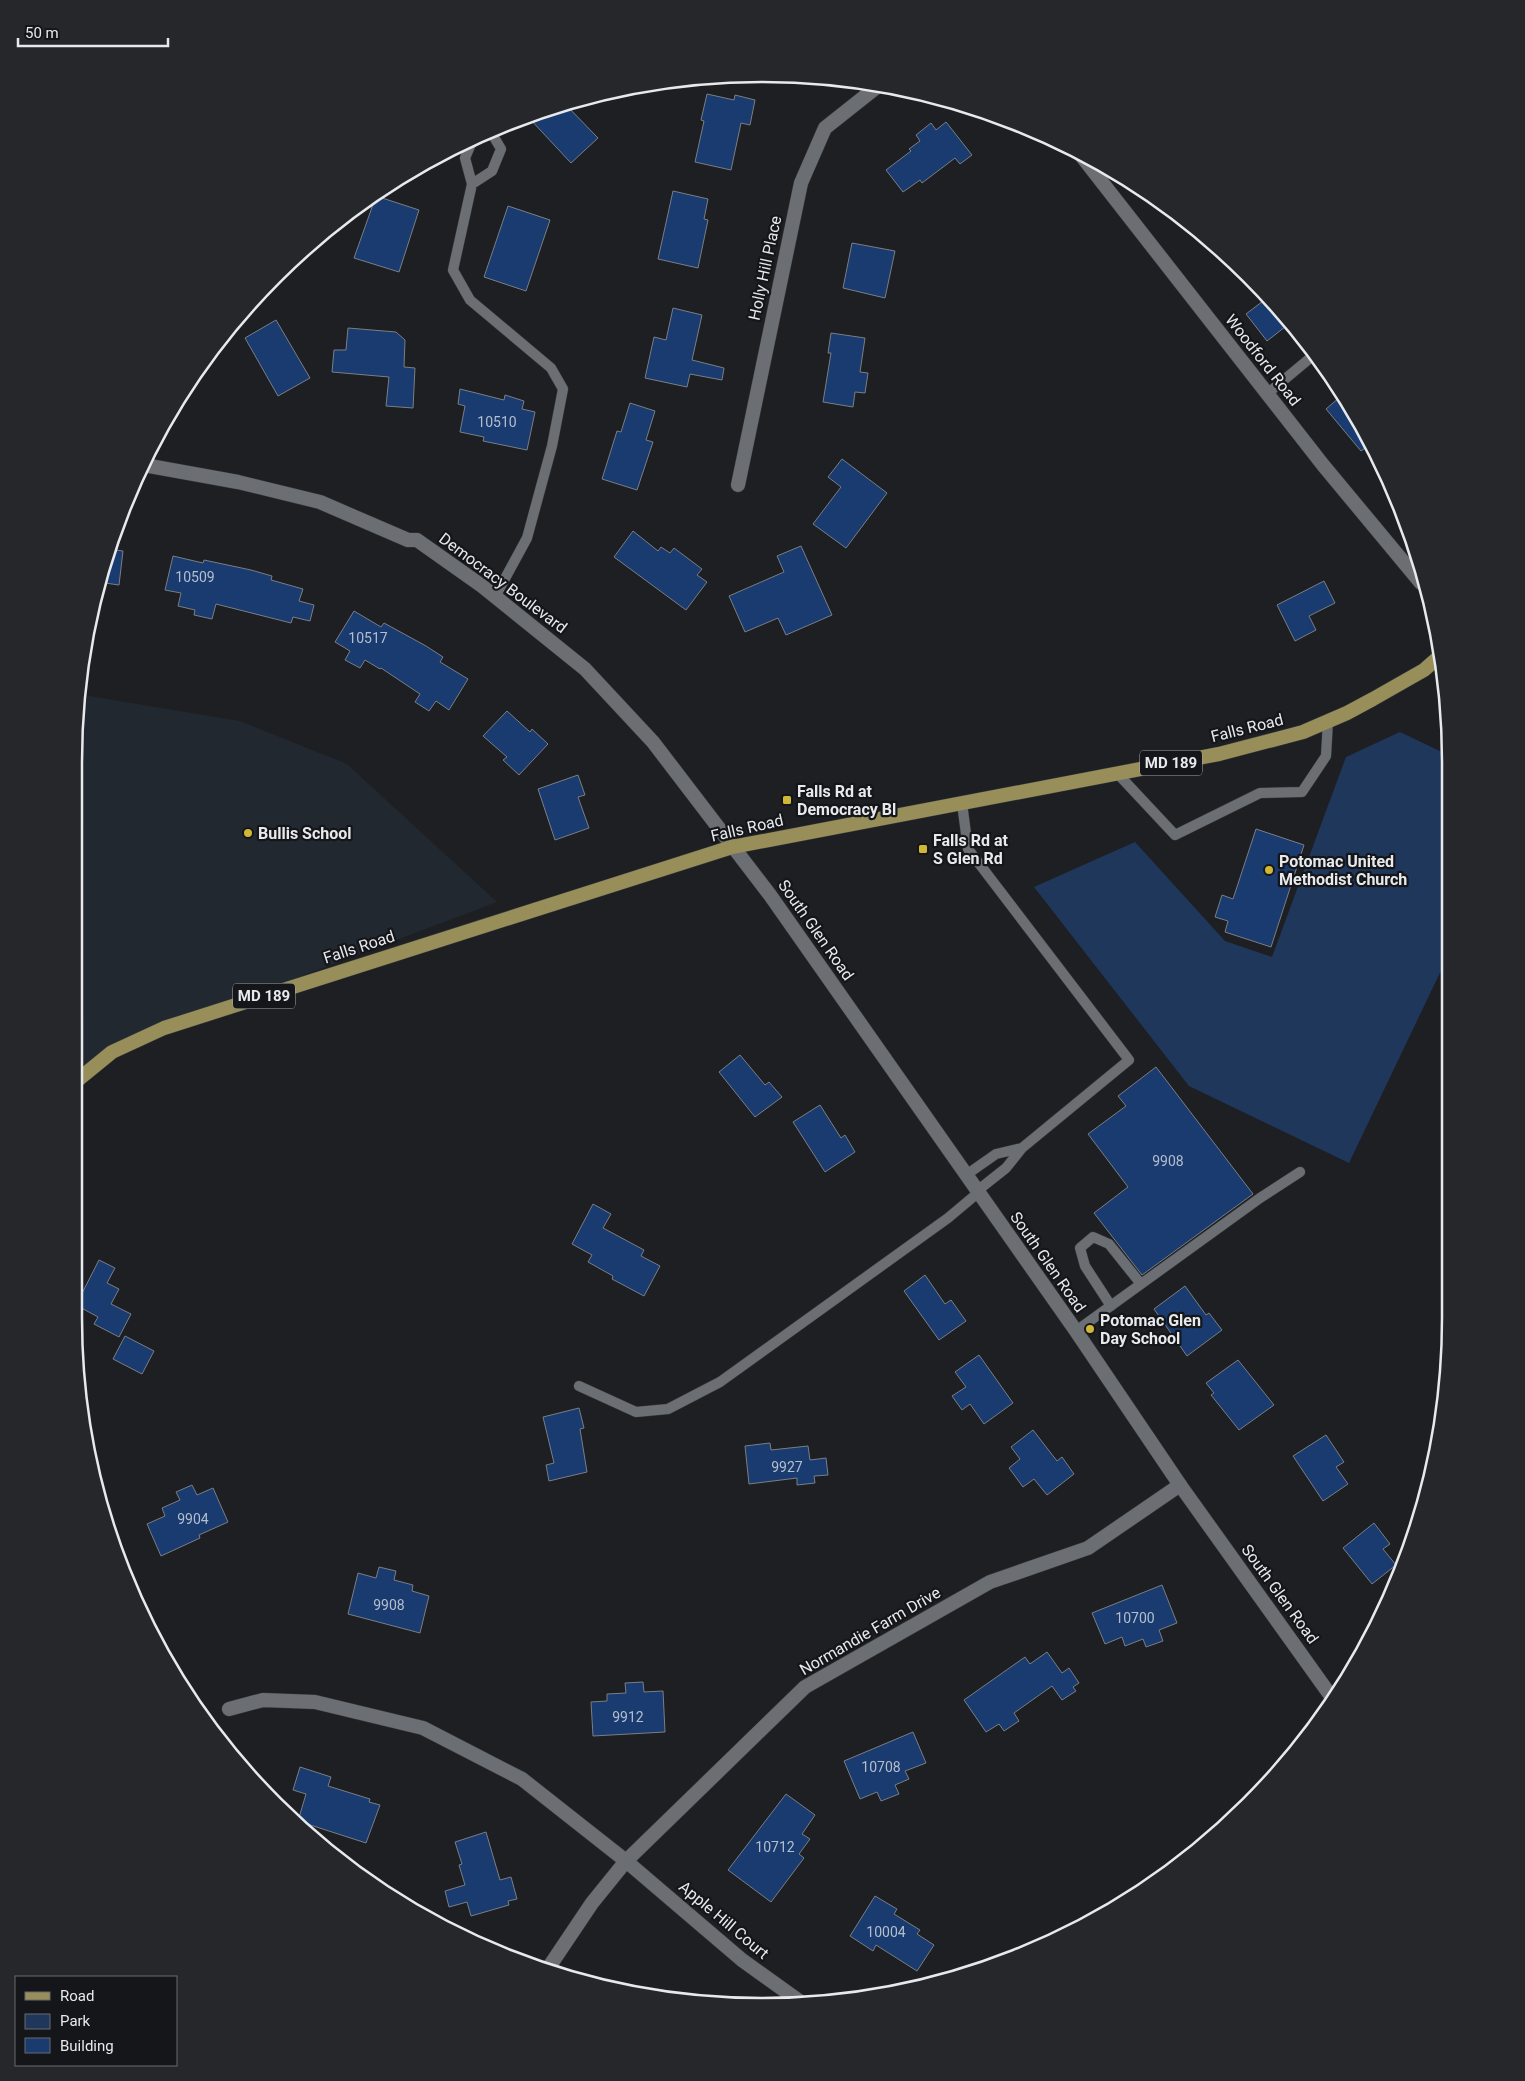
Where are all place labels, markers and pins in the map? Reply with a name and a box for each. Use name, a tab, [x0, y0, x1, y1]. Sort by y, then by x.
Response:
place label: Falls Rd at Democracy Bl	[797, 782, 896, 819]
marker: Falls Rd at Democracy Bl	[781, 794, 793, 806]
place label: Bullis School	[258, 824, 352, 843]
marker: Bullis School	[242, 827, 254, 839]
place label: Falls Rd at S Glen Rd	[933, 831, 1009, 868]
marker: Falls Rd at S Glen Rd	[917, 843, 929, 855]
place label: Potomac United Methodist Church	[1279, 852, 1407, 889]
marker: Potomac United Methodist Church	[1263, 864, 1275, 876]
place label: Potomac Glen Day School	[1100, 1311, 1201, 1348]
marker: Potomac Glen Day School	[1084, 1323, 1096, 1335]

